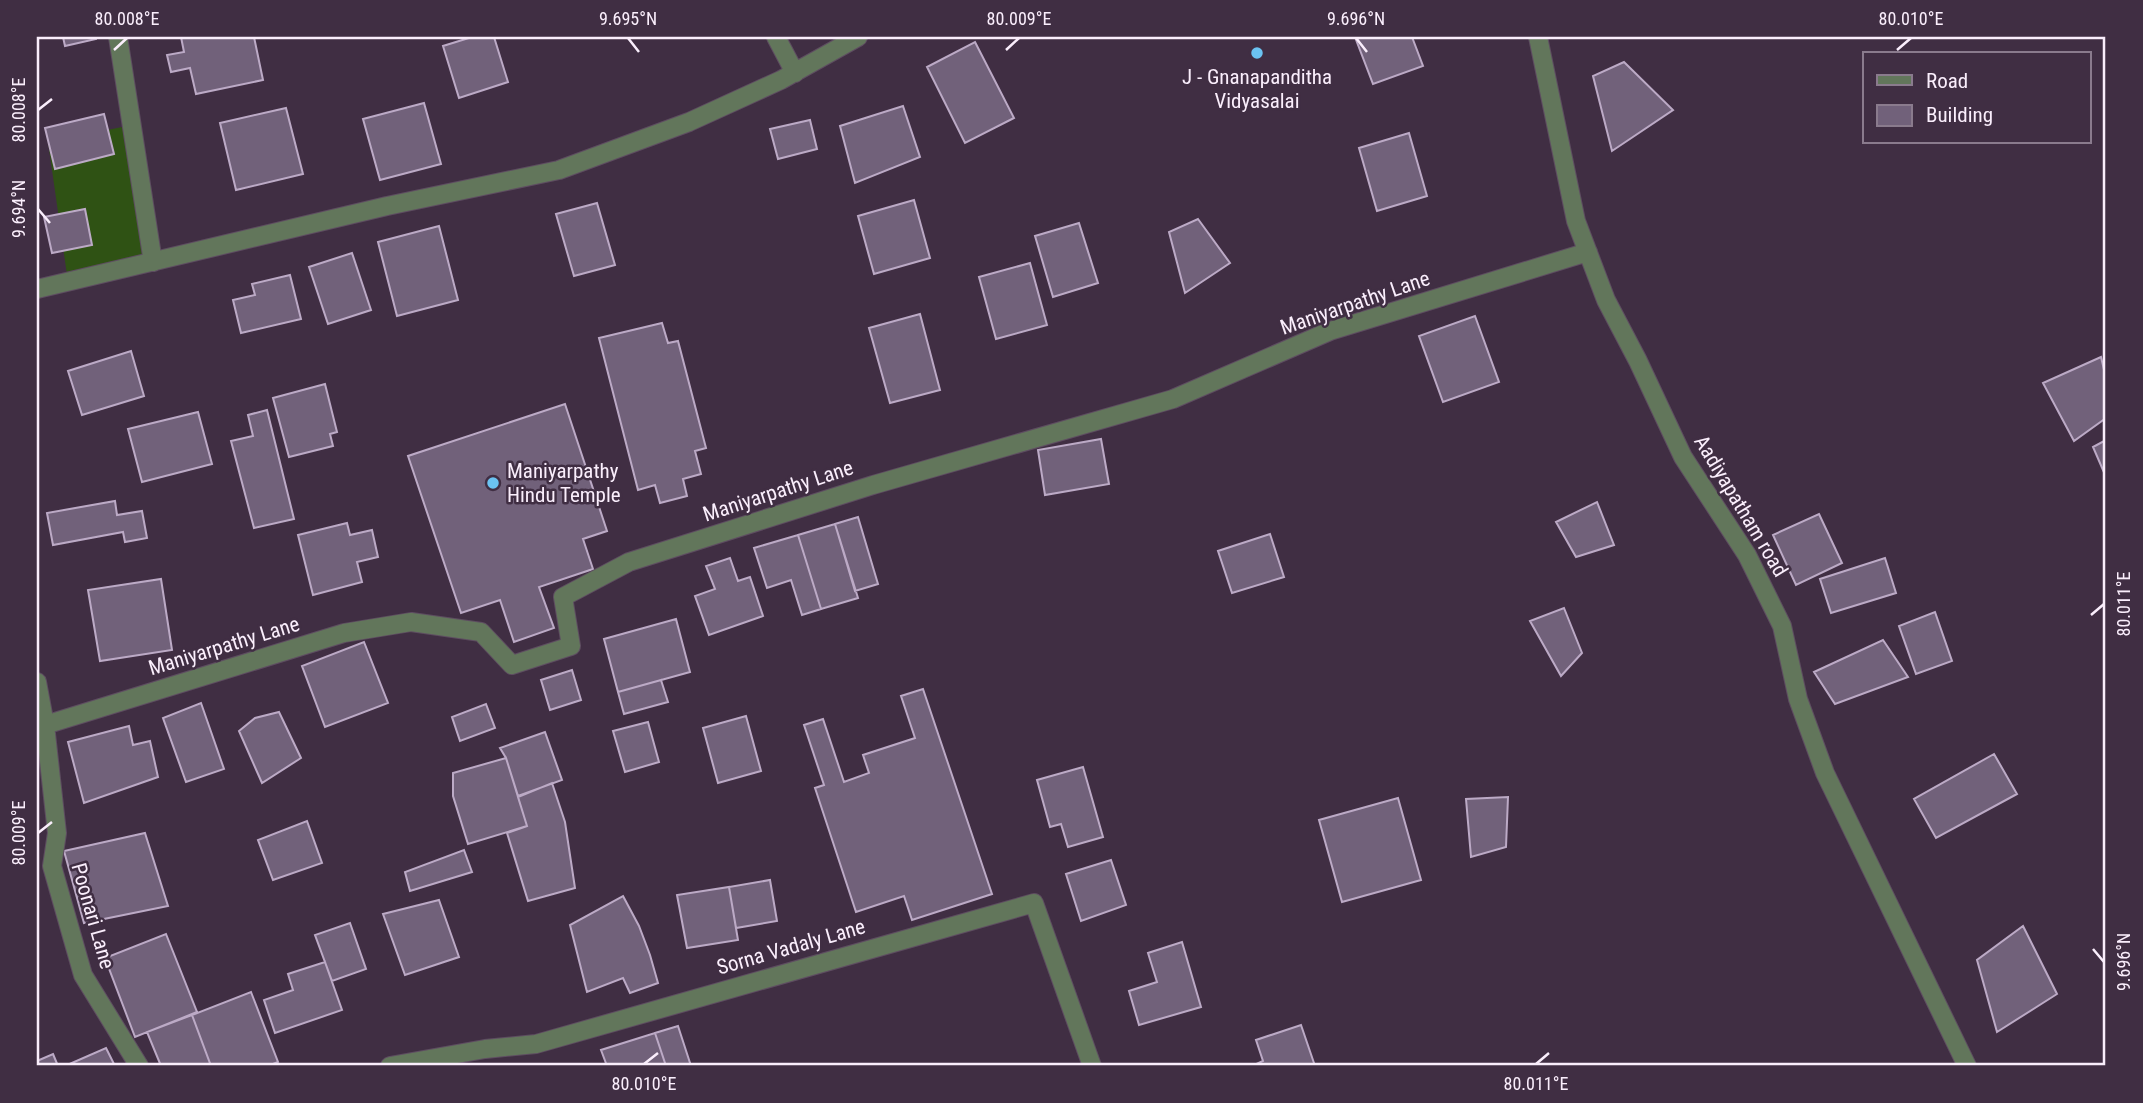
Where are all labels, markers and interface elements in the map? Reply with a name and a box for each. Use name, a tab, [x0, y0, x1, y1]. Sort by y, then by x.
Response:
text: 80.008°E	[95, 8, 159, 29]
text: 9.695°N	[599, 8, 657, 29]
text: 80.009°E	[987, 8, 1051, 29]
text: 9.696°N	[1327, 8, 1385, 29]
text: 80.010°E	[1879, 8, 1943, 29]
marker: J - Gnanapanditha Vidyasalai	[1249, 45, 1265, 61]
legend	[1863, 52, 2090, 144]
place label: J - Gnanapanditha Vidyasalai	[1182, 65, 1332, 113]
text: Road	[1926, 69, 1968, 93]
text: 80.008°E	[8, 78, 29, 142]
text: Building	[1926, 103, 1993, 127]
text: 9.694°N	[8, 180, 29, 238]
street label: Maniyarpathy Lane	[1277, 266, 1433, 340]
street label: Aadiyapatham road	[1689, 431, 1793, 581]
street label: Maniyarpathy Lane	[700, 455, 856, 527]
place label: Maniyarpathy Hindu Temple	[507, 459, 621, 507]
marker: Maniyarpathy Hindu Temple	[485, 475, 501, 491]
text: 80.011°E	[2113, 572, 2134, 636]
street label: Maniyarpathy Lane	[146, 612, 302, 680]
text: 80.009°E	[8, 801, 29, 865]
street label: Poonari Lane	[66, 860, 120, 972]
street label: Sorna Vadaly Lane	[714, 914, 868, 980]
text: 9.696°N	[2113, 933, 2134, 991]
text: 80.010°E	[612, 1073, 676, 1094]
text: 80.011°E	[1504, 1073, 1568, 1094]

